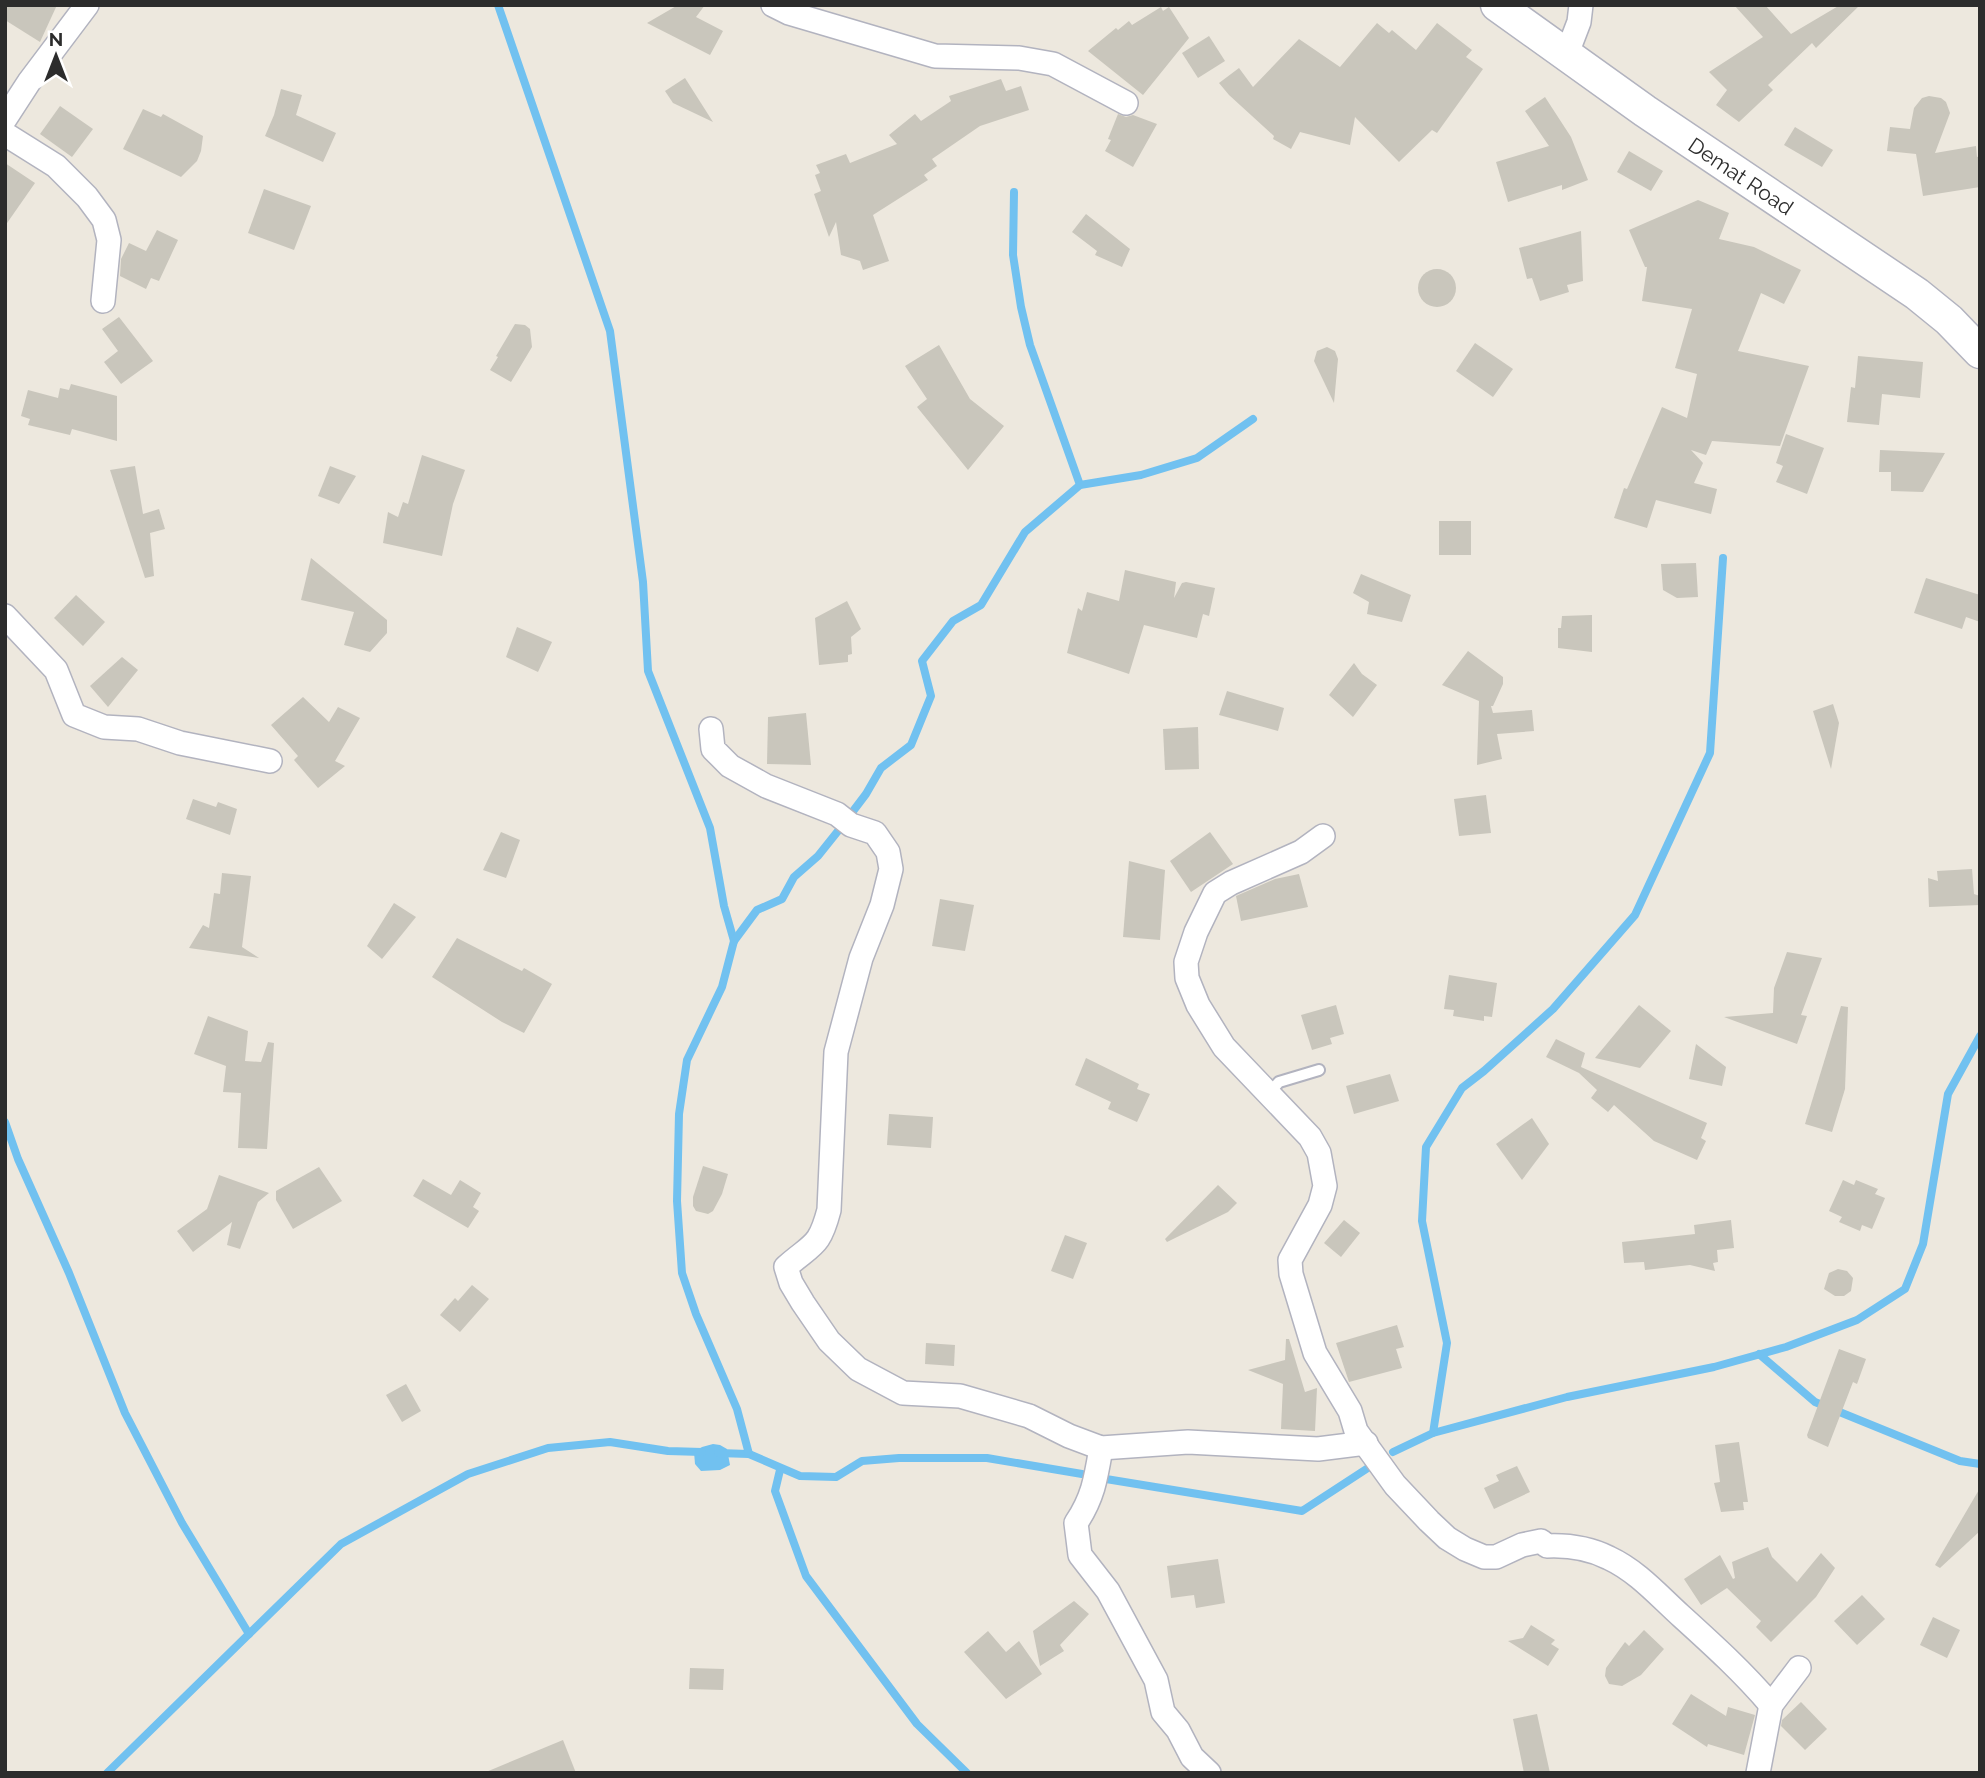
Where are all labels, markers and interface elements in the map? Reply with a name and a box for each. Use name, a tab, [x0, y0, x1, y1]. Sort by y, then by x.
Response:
north arrow	[21, 21, 91, 91]
text: N	[49, 28, 63, 50]
street label: Demat Road	[1684, 132, 1798, 220]

